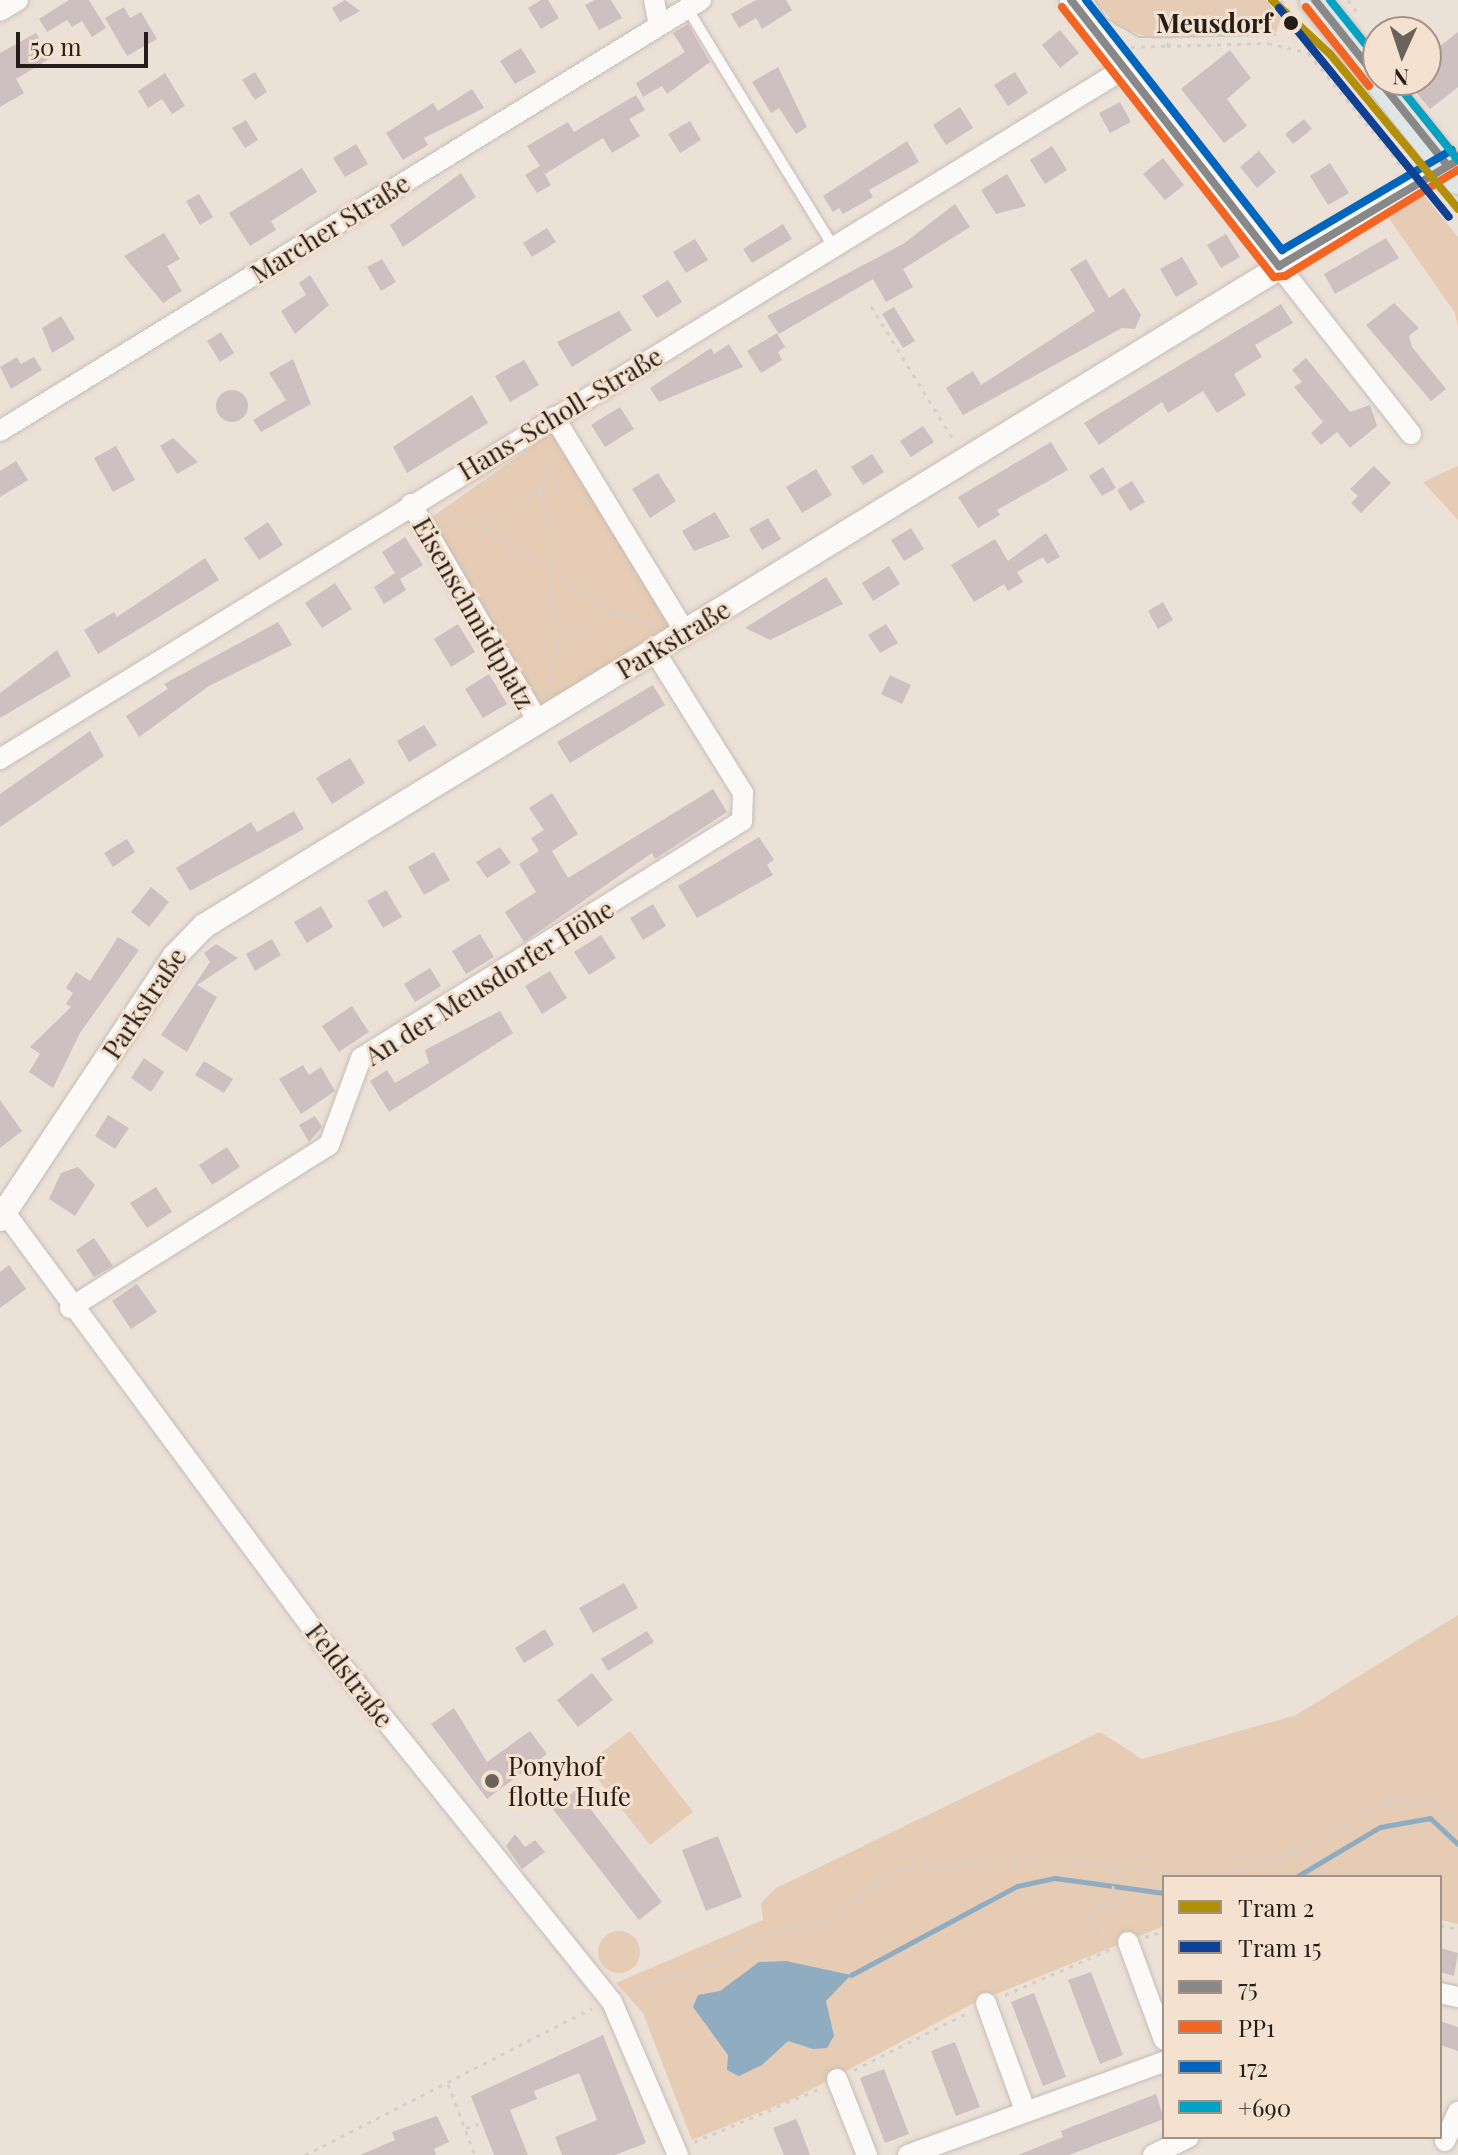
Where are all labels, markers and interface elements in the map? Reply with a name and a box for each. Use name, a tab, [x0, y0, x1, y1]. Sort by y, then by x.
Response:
place label: Meusdorf	[1156, 7, 1272, 39]
marker: Meusdorf	[1279, 11, 1303, 35]
scale bar	[20, 16, 152, 66]
north arrow	[1362, 16, 1442, 96]
text: 50 m	[30, 30, 82, 62]
text: N	[1392, 63, 1410, 93]
street label: Marcher Straße	[245, 167, 415, 289]
street label: Hans-Scholl-Straße	[452, 340, 668, 486]
street label: Eisenschmidtplatz	[407, 512, 541, 714]
street label: Parkstraße	[611, 593, 735, 685]
street label: An der Meusdorfer Höhe	[358, 892, 620, 1072]
street label: Parkstraße	[96, 942, 192, 1064]
street label: Feldstraße	[300, 1617, 400, 1733]
place label: Ponyhof flotte Hufe	[508, 1750, 631, 1812]
marker: Ponyhof flotte Hufe	[483, 1772, 501, 1790]
legend	[1162, 1875, 1442, 2139]
text: Tram 2	[1238, 1891, 1314, 1923]
text: Tram 15	[1238, 1931, 1321, 1963]
text: 75	[1238, 1971, 1258, 2003]
text: PP1	[1238, 2011, 1275, 2043]
text: 172	[1238, 2051, 1268, 2083]
text: +690	[1238, 2091, 1291, 2123]

